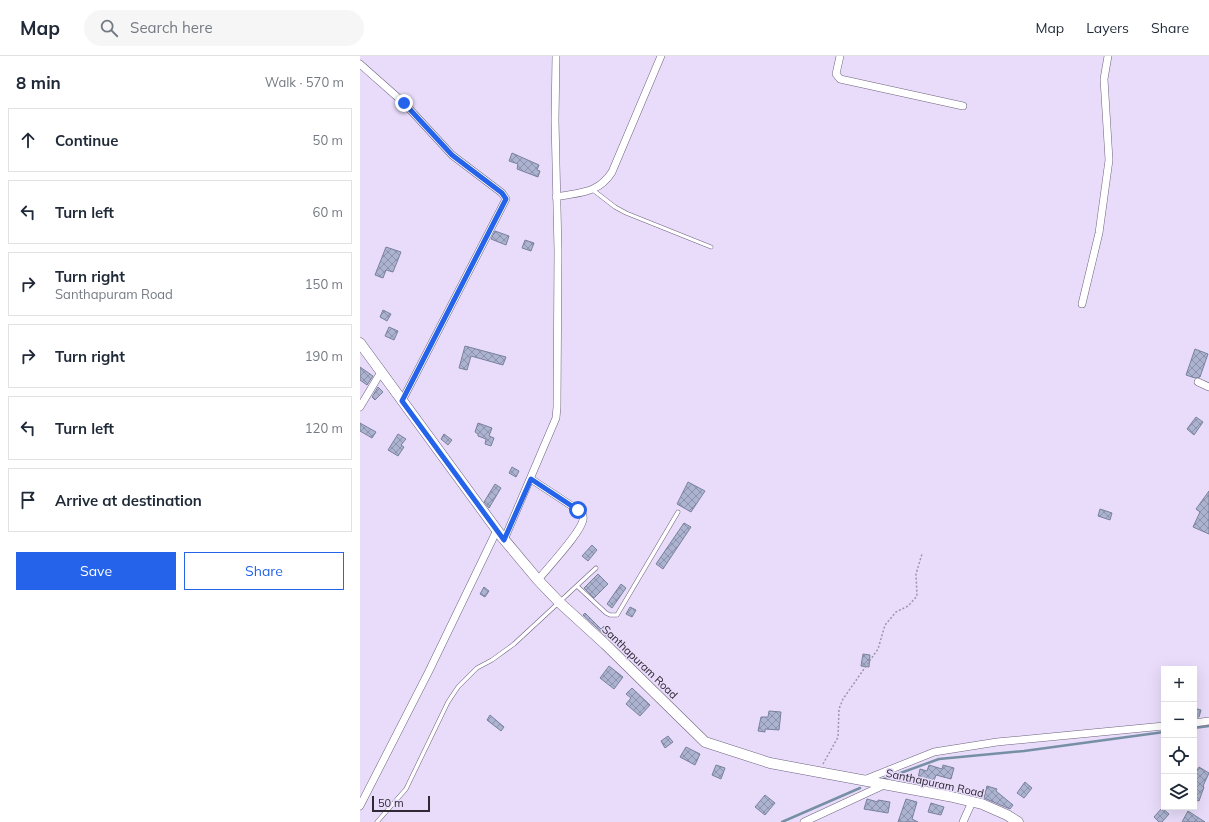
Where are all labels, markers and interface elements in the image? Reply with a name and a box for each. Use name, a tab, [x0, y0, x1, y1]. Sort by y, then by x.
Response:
search box	[84, 10, 364, 46]
text: Map	[20, 16, 60, 40]
icon: search	[98, 17, 120, 39]
text: Search here	[130, 18, 213, 37]
text: Map	[1035, 19, 1064, 37]
text: Layers	[1086, 19, 1129, 37]
text: Share	[1151, 19, 1189, 37]
text: 8 min	[16, 72, 61, 93]
text: Walk · 570 m	[265, 74, 344, 90]
route end	[395, 94, 413, 112]
icon: ahead	[17, 129, 39, 151]
text: Continue	[55, 131, 118, 150]
text: 50 m	[313, 132, 343, 148]
icon: left	[17, 201, 39, 223]
text: Turn left	[55, 203, 114, 222]
text: 60 m	[313, 204, 343, 220]
text: Turn right	[55, 267, 125, 286]
icon: right	[17, 273, 39, 295]
text: 150 m	[305, 276, 343, 292]
text: Santhapuram Road	[55, 286, 173, 302]
icon: right	[17, 345, 39, 367]
text: Turn right	[55, 347, 125, 366]
text: 190 m	[305, 348, 343, 364]
icon: left	[17, 417, 39, 439]
text: Turn left	[55, 419, 114, 438]
text: 120 m	[305, 420, 343, 436]
icon: arrive	[17, 489, 39, 511]
text: Arrive at destination	[55, 491, 202, 510]
route start	[569, 501, 587, 519]
button: Save	[16, 552, 176, 590]
button: Share	[184, 552, 344, 590]
street label: Santhapuram Road	[599, 622, 681, 702]
map controls	[1161, 666, 1197, 810]
button: +	[1161, 666, 1197, 702]
button: −	[1161, 702, 1197, 738]
button: locate	[1161, 738, 1197, 774]
street label: Santhapuram Road	[885, 766, 985, 800]
button: layers	[1161, 774, 1197, 810]
scale bar	[372, 794, 430, 813]
text: 50 m	[378, 796, 404, 810]

